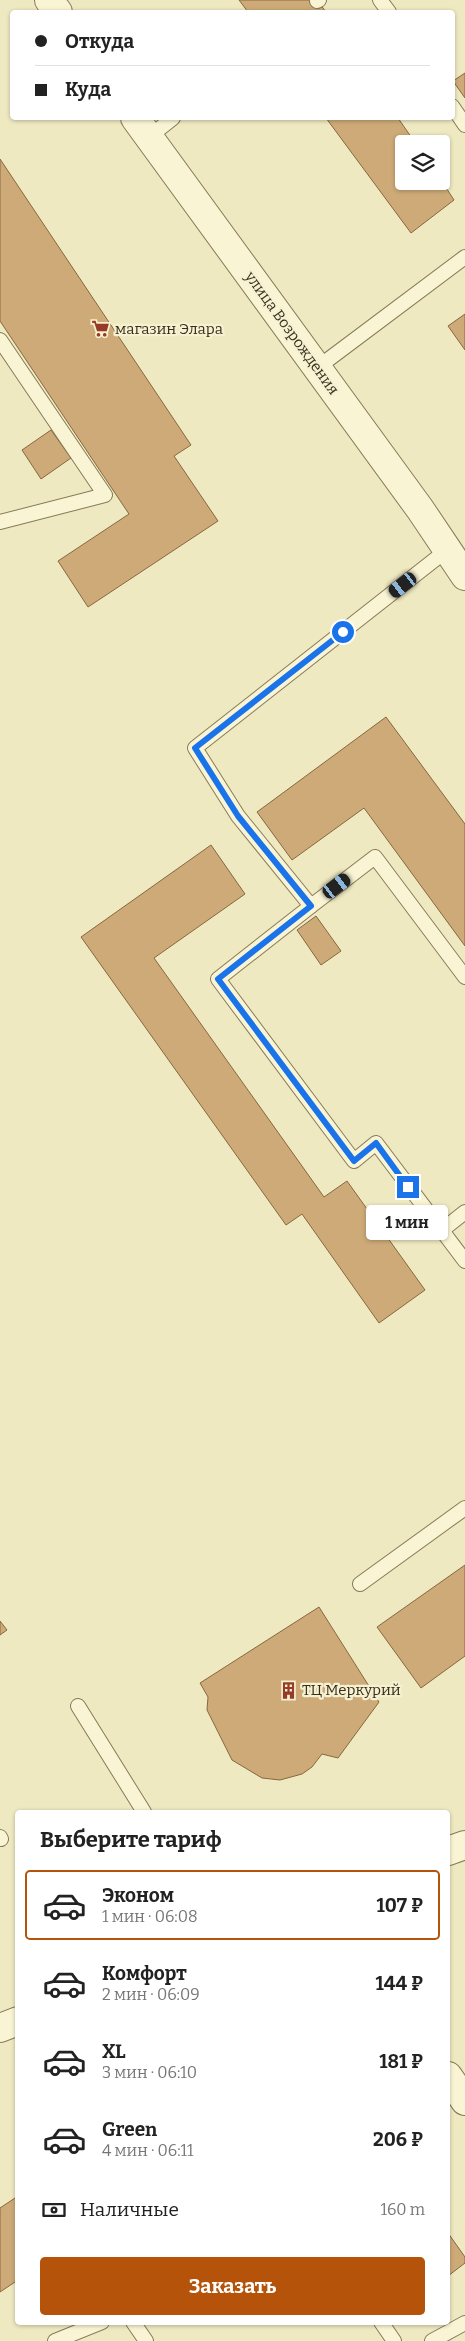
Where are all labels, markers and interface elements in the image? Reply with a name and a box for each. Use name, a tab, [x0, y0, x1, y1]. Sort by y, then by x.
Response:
text: Откуда	[65, 30, 134, 53]
text: Куда	[65, 78, 111, 101]
map controls	[395, 135, 450, 190]
button: layers	[395, 135, 450, 190]
street label: улица Возрождения	[241, 267, 343, 398]
supermarket icon: магазин Элара	[91, 319, 111, 339]
place label: магазин Элара	[115, 320, 223, 338]
car	[386, 570, 419, 600]
route start	[332, 621, 354, 643]
car	[320, 871, 353, 901]
route end	[397, 1176, 419, 1198]
callout: 1 мин	[367, 1204, 449, 1240]
text: 1 мин	[385, 1213, 429, 1232]
building icon: ТЦ Меркурий	[278, 1680, 298, 1700]
place label: ТЦ Меркурий	[302, 1681, 401, 1699]
text: Выберите тариф	[40, 1826, 221, 1853]
icon: car	[42, 1883, 87, 1928]
text: Эконом	[102, 1884, 174, 1907]
text: 107 ₽	[377, 1894, 423, 1917]
text: 1 мин · 06:08	[102, 1907, 198, 1926]
icon: car	[42, 1961, 87, 2006]
text: Комфорт	[102, 1962, 187, 1985]
text: 144 ₽	[376, 1972, 423, 1995]
text: 2 мин · 06:09	[102, 1985, 200, 2004]
icon: car	[42, 2039, 87, 2084]
text: XL	[102, 2040, 126, 2063]
text: 181 ₽	[379, 2050, 423, 2073]
text: 3 мин · 06:10	[102, 2063, 197, 2082]
icon: car	[42, 2117, 87, 2162]
text: Green	[102, 2118, 157, 2141]
text: 206 ₽	[373, 2128, 423, 2151]
text: 4 мин · 06:11	[102, 2141, 194, 2160]
icon: cash	[40, 2196, 68, 2224]
text: Наличные	[80, 2198, 179, 2221]
text: 160 m	[380, 2200, 425, 2219]
button: Заказать	[40, 2257, 425, 2315]

